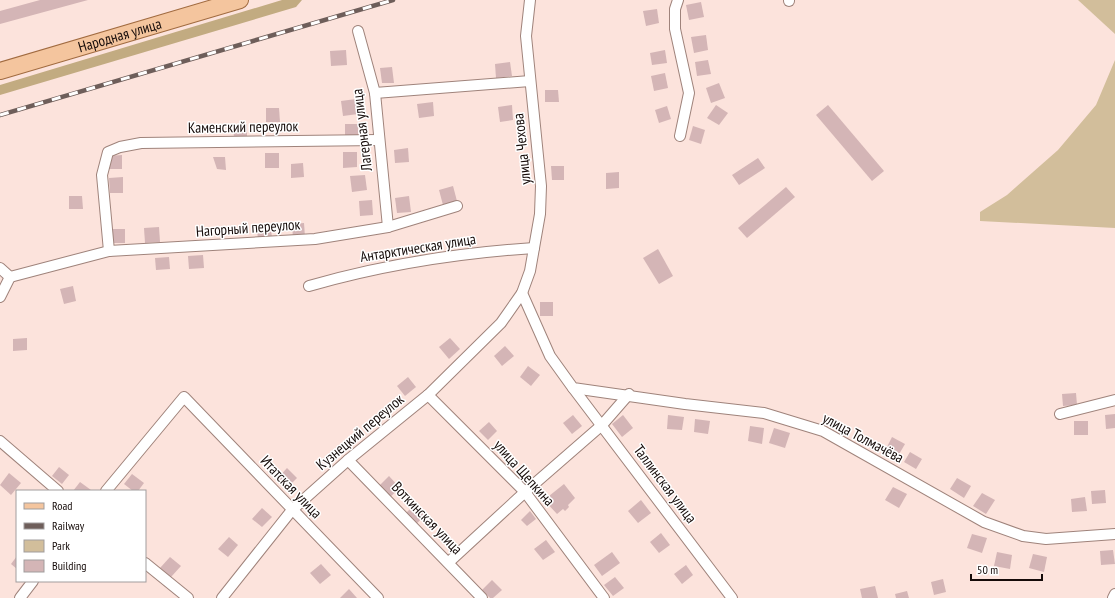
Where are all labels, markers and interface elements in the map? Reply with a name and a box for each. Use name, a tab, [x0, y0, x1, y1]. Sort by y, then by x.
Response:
street label: Народная улица	[76, 14, 164, 56]
street label: Лагерная улица	[347, 88, 376, 173]
street label: улица Чехова	[508, 112, 535, 186]
street label: Каменский переулок	[188, 116, 299, 137]
street label: Нагорный переулок	[195, 214, 301, 241]
street label: Антарктическая улица	[359, 229, 477, 266]
street label: Кузнецкий переулок	[312, 389, 408, 474]
street label: улица Толмачёва	[819, 408, 907, 467]
street label: улица Щепкина	[490, 436, 559, 510]
street label: Таллинская улица	[630, 441, 701, 527]
street label: Итатская улица	[257, 451, 326, 522]
street label: Воткинская улица	[388, 477, 467, 558]
legend	[16, 490, 146, 582]
text: Road	[52, 498, 72, 513]
text: Railway	[52, 518, 85, 533]
text: Park	[52, 538, 70, 553]
scale bar	[971, 556, 1042, 582]
text: Building	[52, 558, 87, 573]
text: 50 m	[977, 562, 998, 577]

